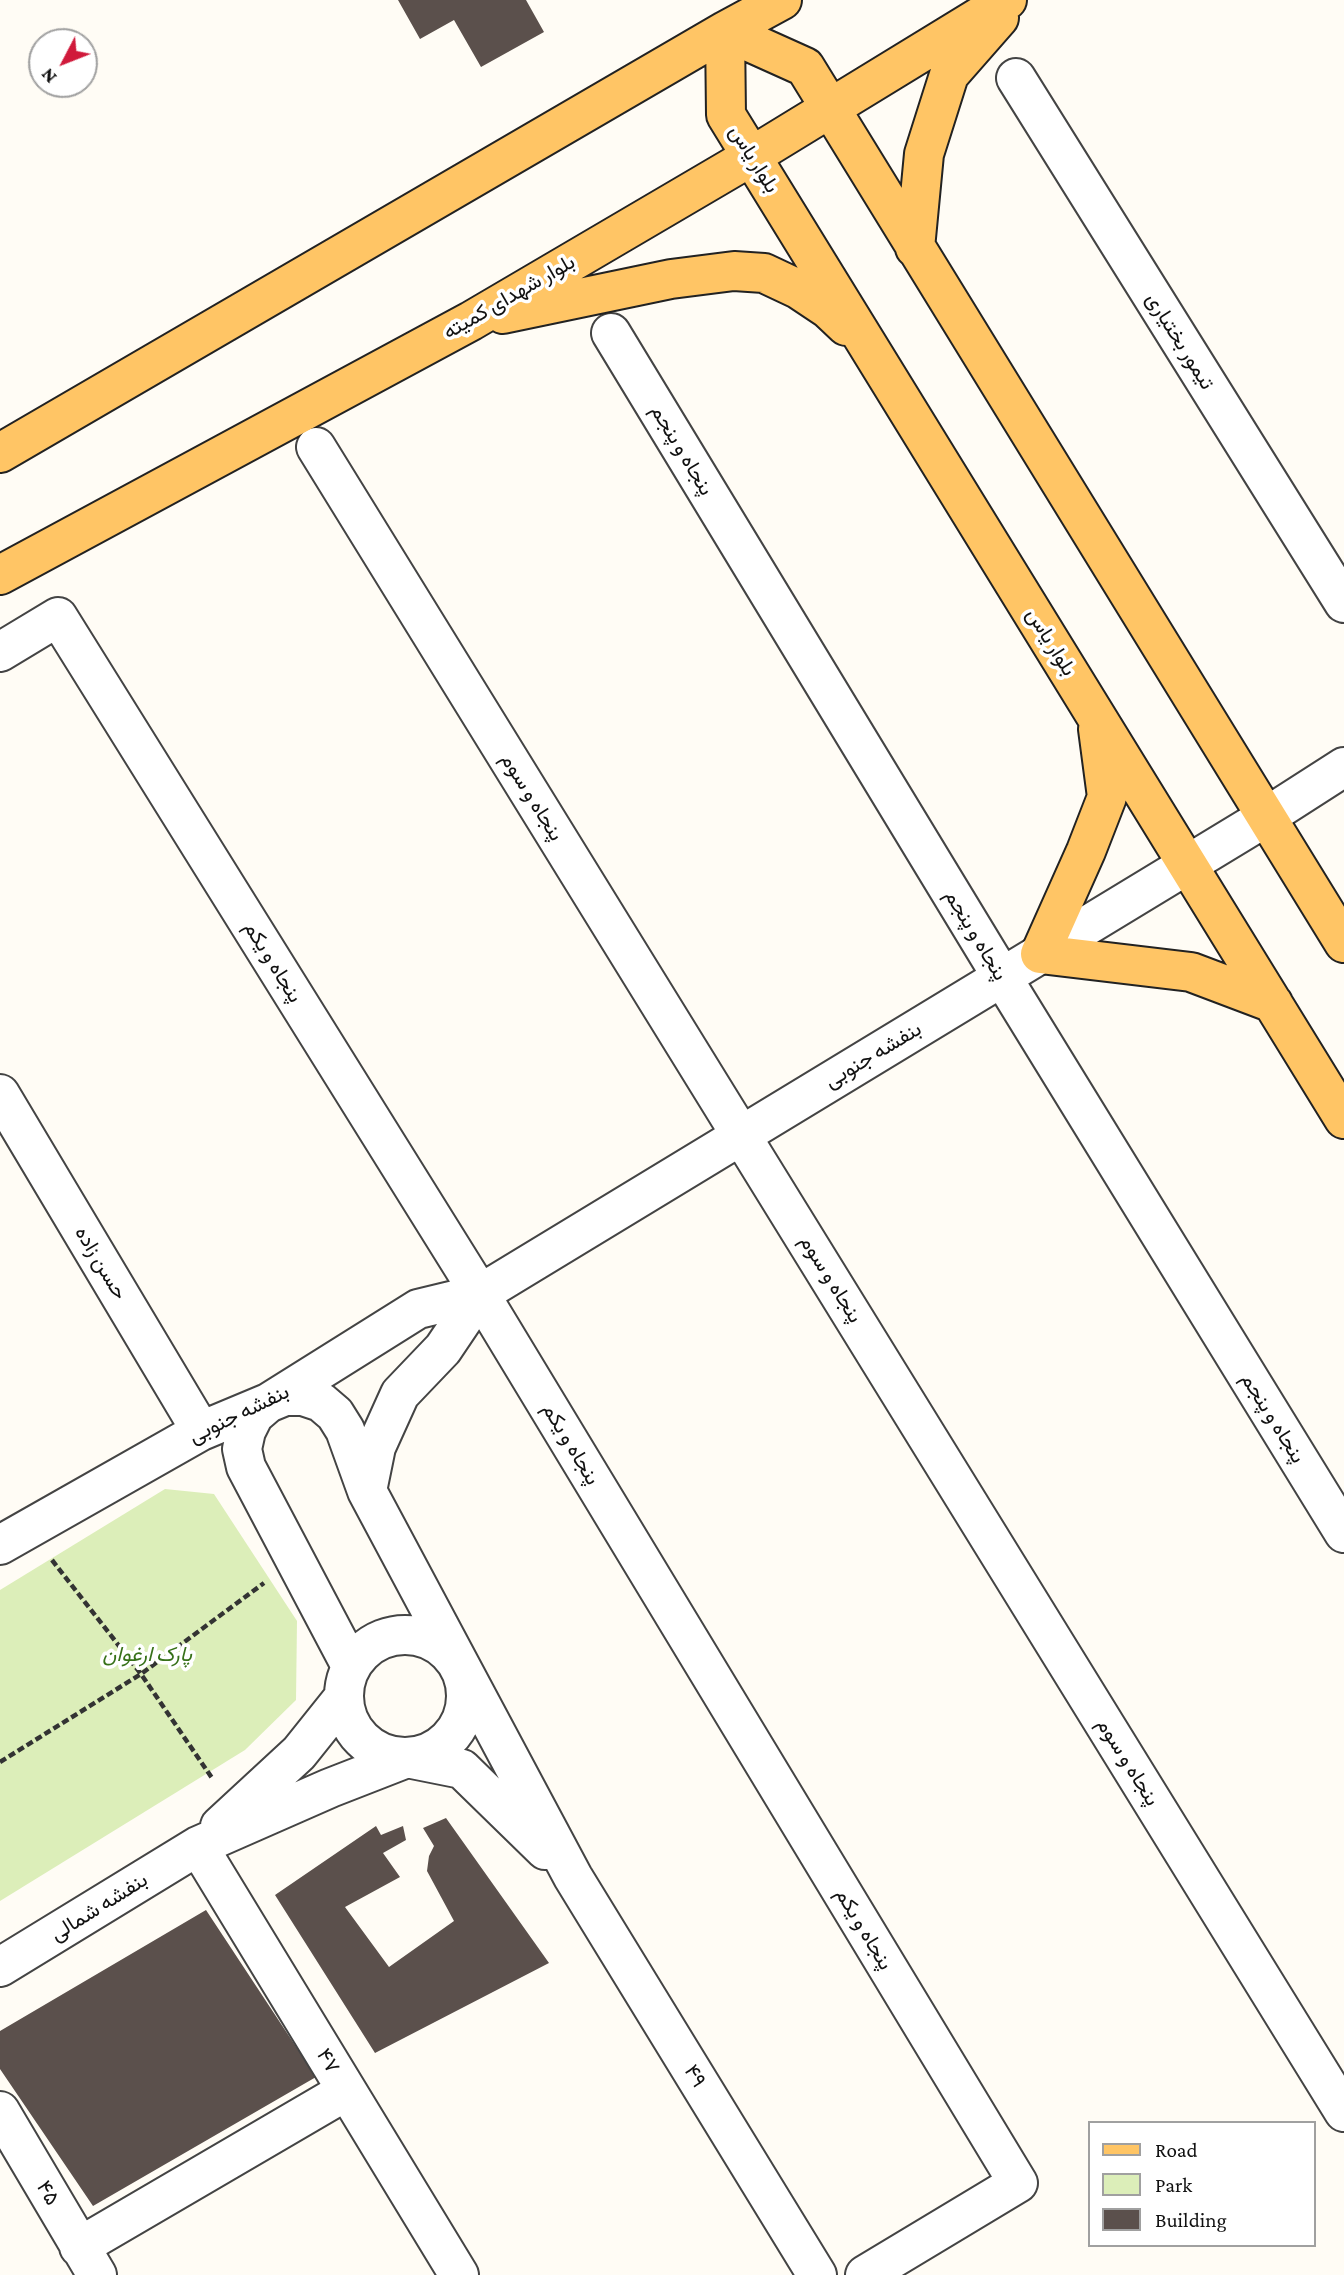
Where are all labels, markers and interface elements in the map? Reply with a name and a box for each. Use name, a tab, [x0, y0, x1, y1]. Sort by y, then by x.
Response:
north arrow	[28, 28, 98, 98]
text: N	[36, 64, 61, 88]
street label: بلوار یاس	[723, 120, 785, 198]
street label: بلوار شهدای کمیته	[439, 249, 579, 345]
street label: تیمور بختیاری	[1140, 288, 1220, 394]
street label: پنجاه و پنجم	[645, 400, 719, 500]
street label: بلوار یاس	[1020, 603, 1082, 681]
street label: پنجاه و سوم	[495, 748, 569, 846]
street label: پنجاه و پنجم	[939, 885, 1013, 985]
street label: پنجاه و یکم	[238, 917, 308, 1007]
street label: بنفشه جنوبی	[820, 1016, 926, 1094]
street label: حسن زاده	[69, 1222, 133, 1304]
street label: پنجاه و سوم	[794, 1230, 868, 1328]
street label: پنجاه و پنجم	[1235, 1368, 1311, 1468]
street label: بنفشه جنوبی	[185, 1379, 293, 1449]
street label: پنجاه و یکم	[537, 1399, 605, 1489]
park label: پارک ارغوان	[102, 1642, 192, 1668]
street label: پنجاه و سوم	[1091, 1713, 1165, 1811]
street label: بنفشه شمالی	[46, 1867, 152, 1947]
street label: پنجاه و یکم	[830, 1884, 898, 1974]
street label: ۴۷	[311, 2044, 345, 2078]
street label: ۴۹	[678, 2060, 712, 2092]
legend	[1088, 2121, 1316, 2247]
text: Road	[1155, 2138, 1198, 2162]
text: Park	[1155, 2173, 1192, 2197]
street label: ۴۵	[31, 2176, 65, 2210]
text: Building	[1155, 2208, 1227, 2232]

